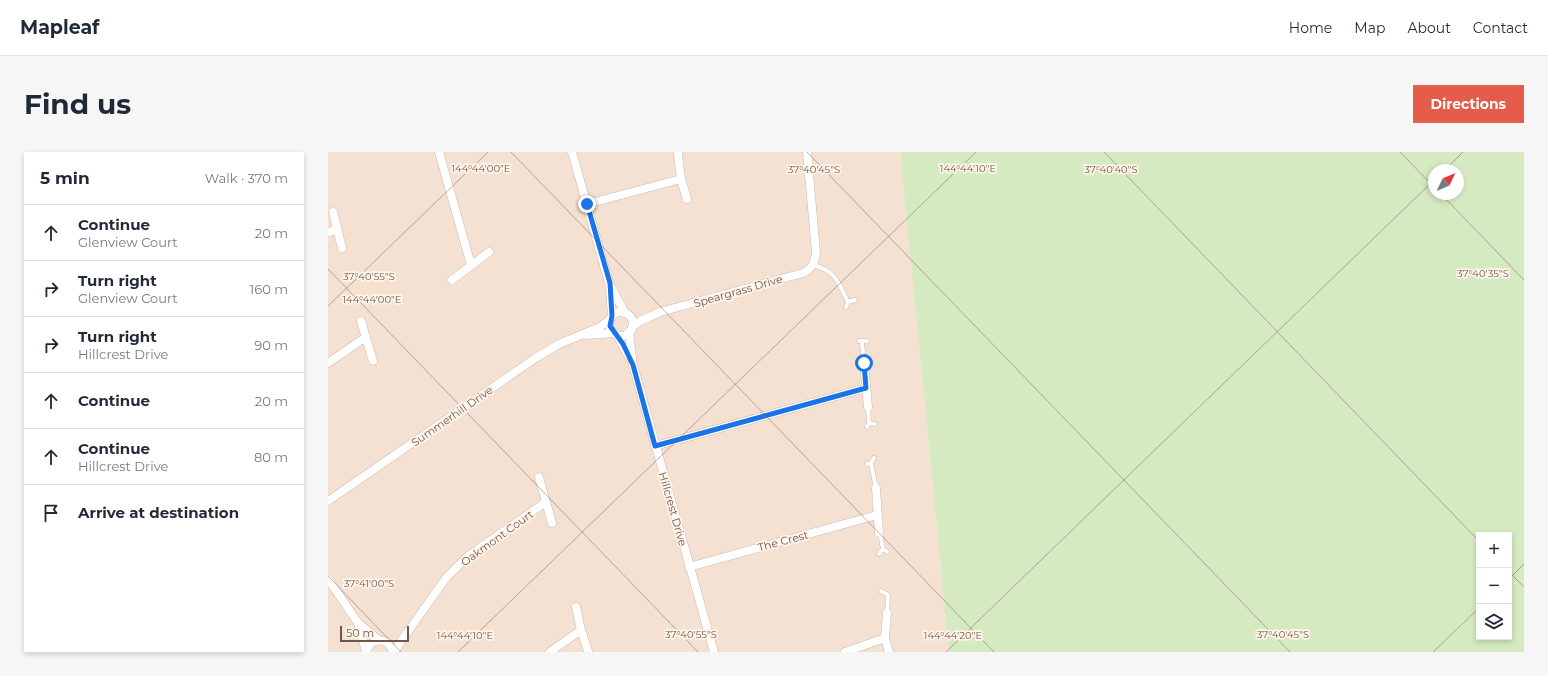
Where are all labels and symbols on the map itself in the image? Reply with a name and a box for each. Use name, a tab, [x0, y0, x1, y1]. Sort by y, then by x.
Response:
text: 144°44'00"E	[451, 162, 511, 175]
text: 144°44'10"E	[940, 162, 997, 175]
text: 37°40'45"S	[788, 163, 840, 176]
text: 37°40'40"S	[1084, 163, 1138, 176]
north arrow	[1428, 164, 1464, 200]
route end	[578, 195, 596, 213]
text: 37°40'35"S	[1457, 267, 1509, 280]
text: 37°40'55"S	[343, 270, 395, 283]
street label: Speargrass Drive	[692, 272, 784, 310]
text: 144°44'00"E	[342, 293, 402, 306]
route start	[855, 354, 873, 372]
street label: Summerhill Drive	[408, 382, 496, 449]
street label: Hillcrest Drive	[656, 470, 690, 548]
street label: Oakmont Court	[458, 507, 537, 569]
street label: The Crest	[756, 527, 810, 554]
text: 37°41'00"S	[344, 577, 394, 590]
scale bar	[340, 624, 409, 643]
text: 37°40'55"S	[665, 628, 717, 641]
text: 37°40'45"S	[1257, 628, 1309, 641]
text: 144°44'10"E	[437, 629, 494, 642]
text: 144°44'20"E	[924, 629, 982, 642]

